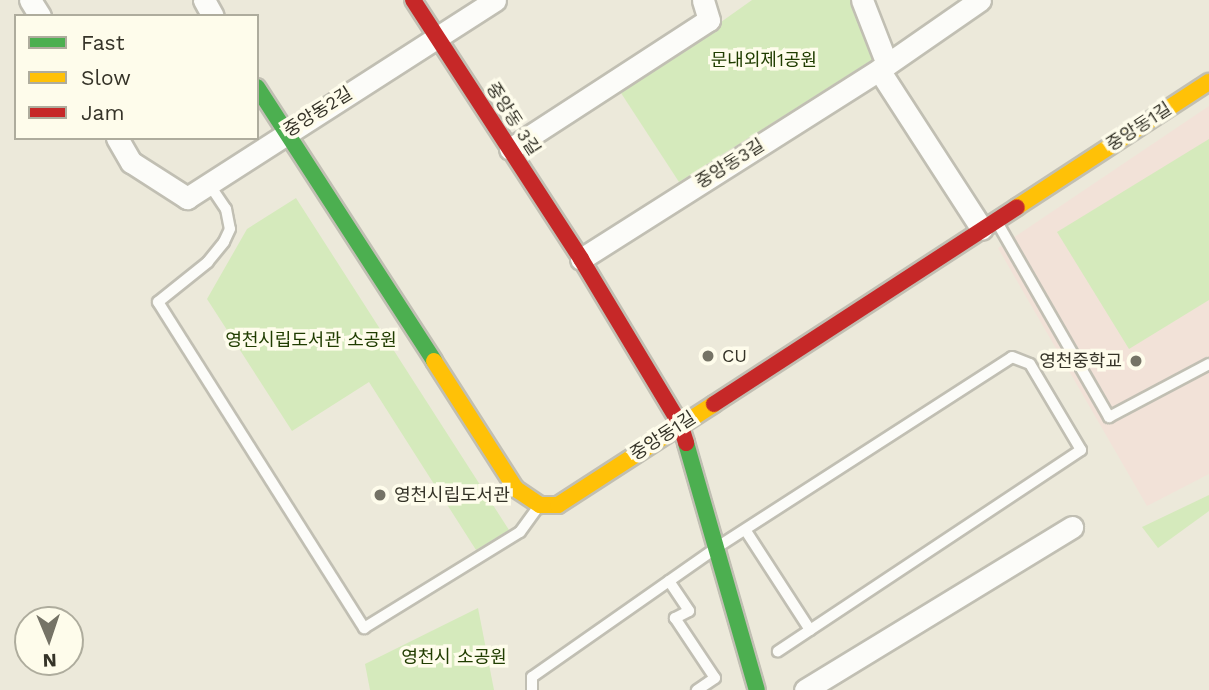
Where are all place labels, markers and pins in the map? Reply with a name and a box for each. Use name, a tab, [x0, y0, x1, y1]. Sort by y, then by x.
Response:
place label: CU	[722, 345, 747, 367]
marker: CU	[700, 348, 716, 364]
place label: 영천중학교	[1039, 350, 1122, 372]
marker: 영천중학교	[1128, 353, 1144, 369]
place label: 영천시립도서관	[394, 484, 510, 506]
marker: 영천시립도서관	[372, 487, 388, 503]

